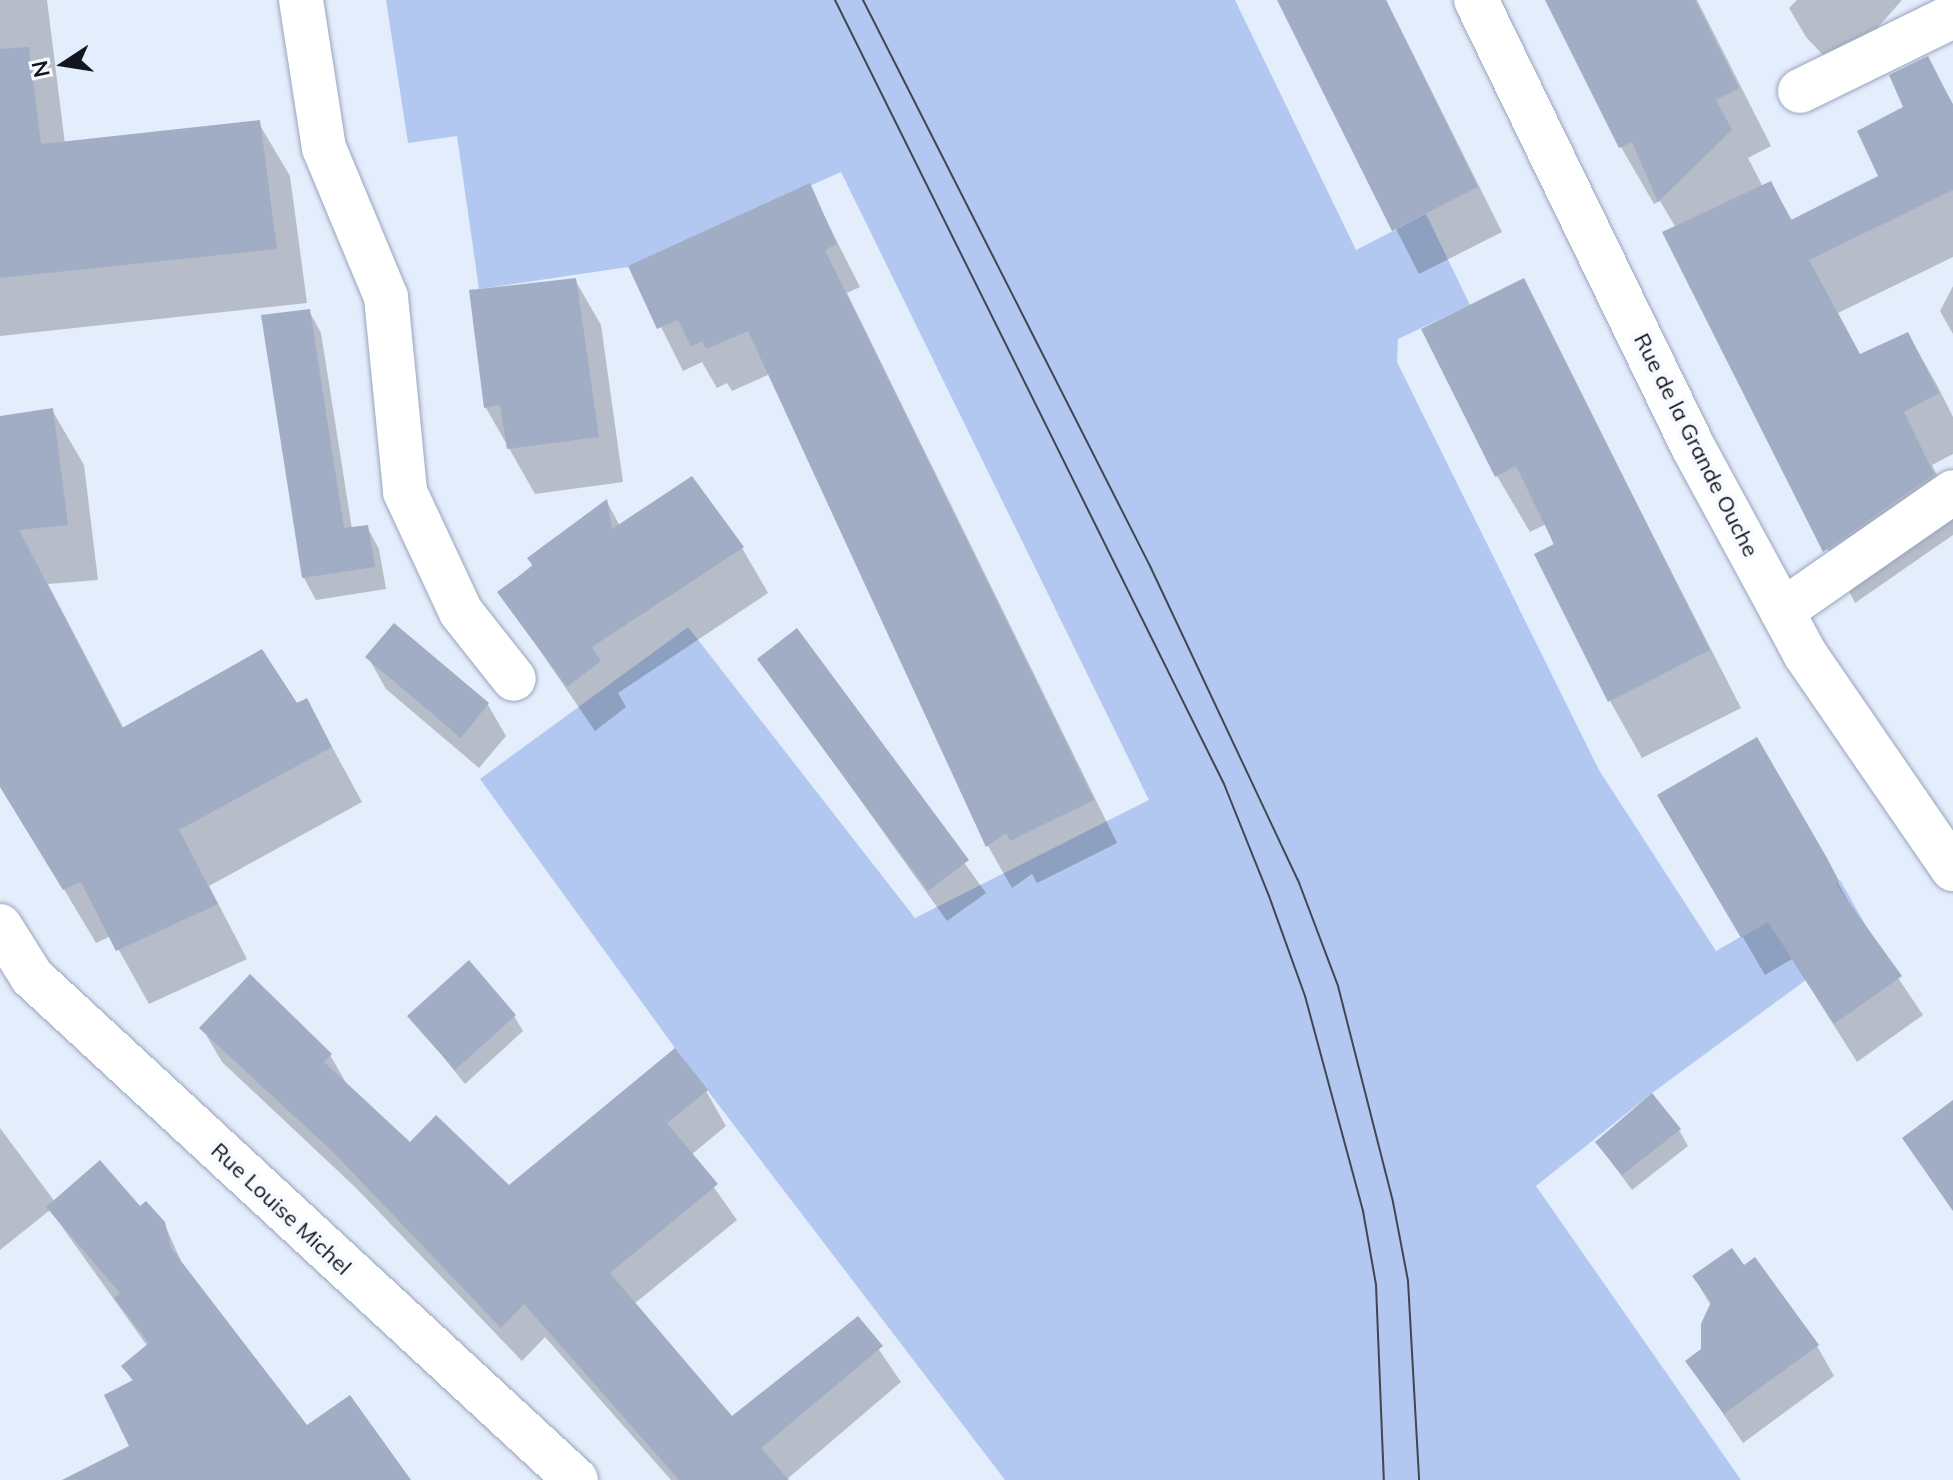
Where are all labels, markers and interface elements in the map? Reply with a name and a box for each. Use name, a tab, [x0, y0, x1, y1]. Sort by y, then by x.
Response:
north arrow	[24, 24, 104, 104]
text: N	[25, 58, 56, 80]
street label: Rue de la Grande Ouche	[1628, 329, 1764, 561]
street label: Rue Louise Michel	[206, 1137, 356, 1281]

